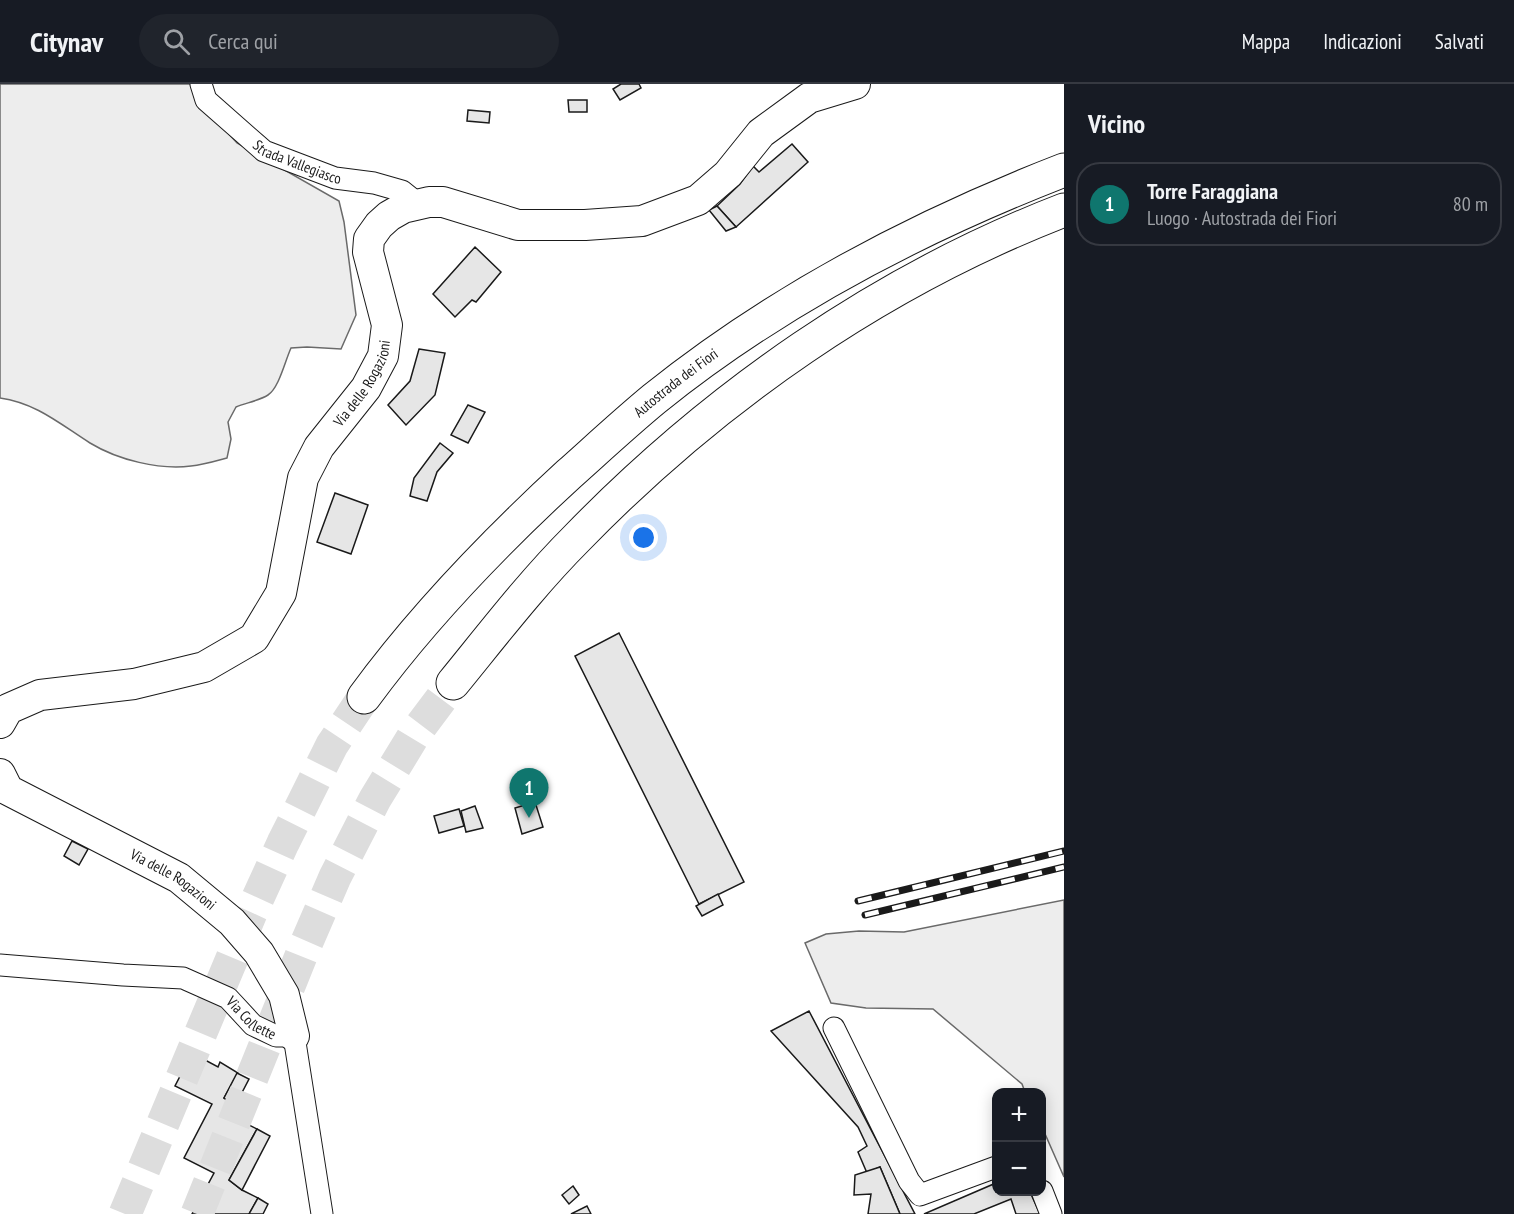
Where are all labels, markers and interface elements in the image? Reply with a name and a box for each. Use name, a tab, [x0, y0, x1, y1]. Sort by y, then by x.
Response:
search box	[139, 14, 559, 68]
text: Citynav	[30, 23, 103, 60]
icon: search	[160, 25, 193, 58]
text: Cerca qui	[208, 27, 278, 55]
text: Mappa	[1242, 28, 1290, 55]
text: Indicazioni	[1323, 28, 1402, 55]
text: Salvati	[1435, 28, 1484, 55]
text: Vicino	[1088, 107, 1145, 140]
street label: Strada Vallegiasco	[249, 136, 342, 188]
text: Torre Faraggiana	[1147, 177, 1278, 205]
text: 1	[1105, 191, 1114, 217]
text: 80 m	[1453, 191, 1488, 217]
text: Luogo · Autostrada dei Fiori	[1147, 205, 1337, 231]
street label: Via delle Rogazioni	[328, 339, 394, 431]
street label: Autostrada dei Fiori	[630, 344, 722, 421]
your location	[629, 523, 658, 552]
pin: 1	[510, 768, 548, 818]
street label: Via delle Rogazioni	[126, 844, 220, 914]
street label: Via Collette	[222, 991, 279, 1044]
map controls	[992, 1088, 1046, 1196]
button: +	[992, 1088, 1046, 1142]
button: −	[992, 1142, 1046, 1196]

